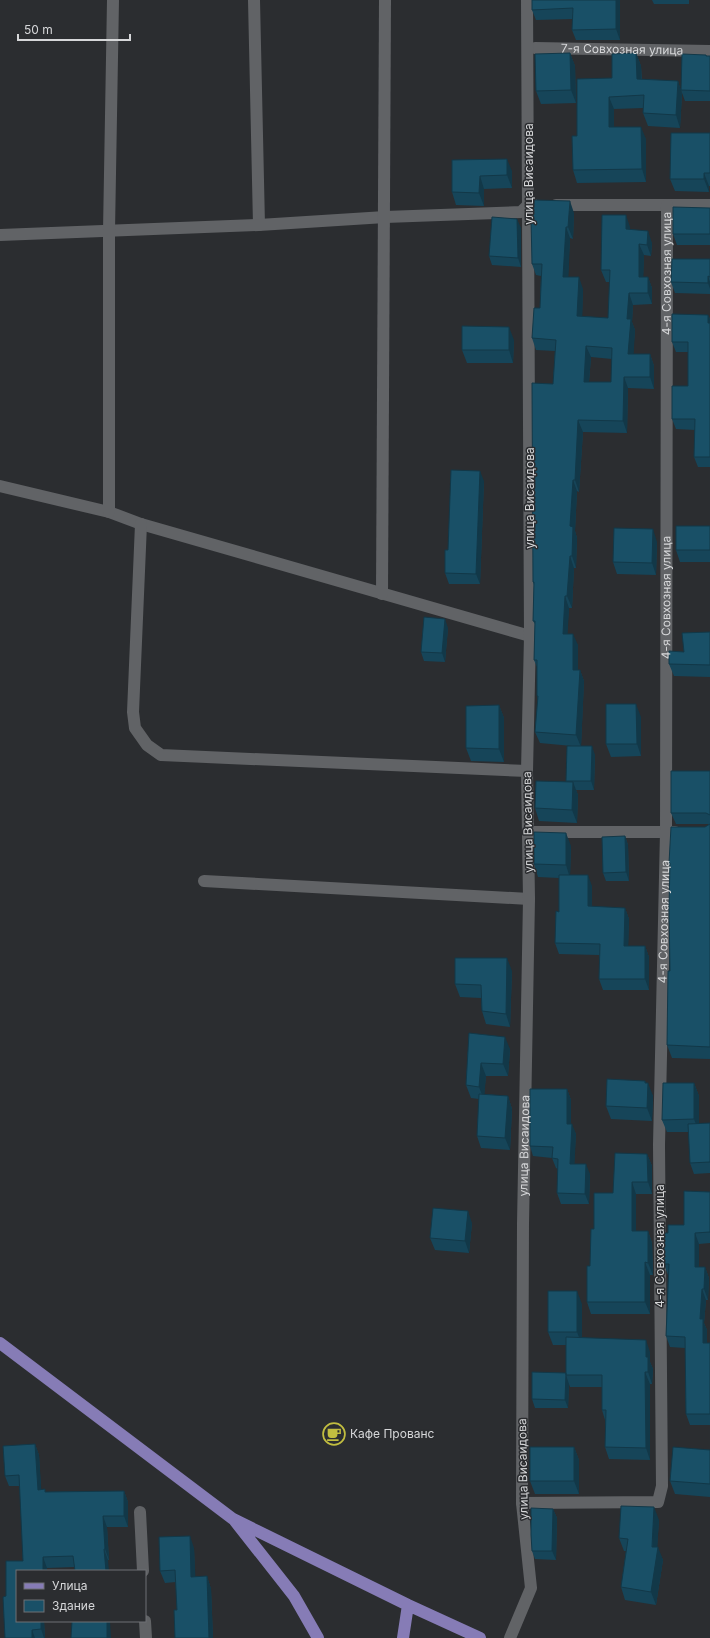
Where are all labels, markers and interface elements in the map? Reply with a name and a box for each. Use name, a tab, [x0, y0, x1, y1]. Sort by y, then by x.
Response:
scale bar	[18, 16, 130, 42]
text: 50 m	[24, 22, 53, 37]
street label: 7-я Совхозная улица	[561, 40, 683, 58]
street label: улица Висаидова	[521, 123, 536, 225]
street label: 4-я Совхозная улица	[659, 212, 674, 335]
street label: улица Висаидова	[522, 447, 537, 549]
street label: 4-я Совхозная улица	[658, 536, 673, 659]
street label: улица Висаидова	[519, 771, 536, 873]
street label: 4-я Совхозная улица	[655, 860, 672, 983]
street label: улица Висаидова	[516, 1095, 532, 1197]
street label: 4-я Совхозная улица	[652, 1184, 667, 1308]
street label: улица Висаидова	[514, 1418, 531, 1520]
cafe icon: Кафе Прованс	[321, 1421, 347, 1447]
place label: Кафе Прованс	[350, 1426, 435, 1441]
legend	[16, 1570, 146, 1622]
text: Улица	[52, 1578, 87, 1593]
text: Здание	[52, 1598, 95, 1613]

